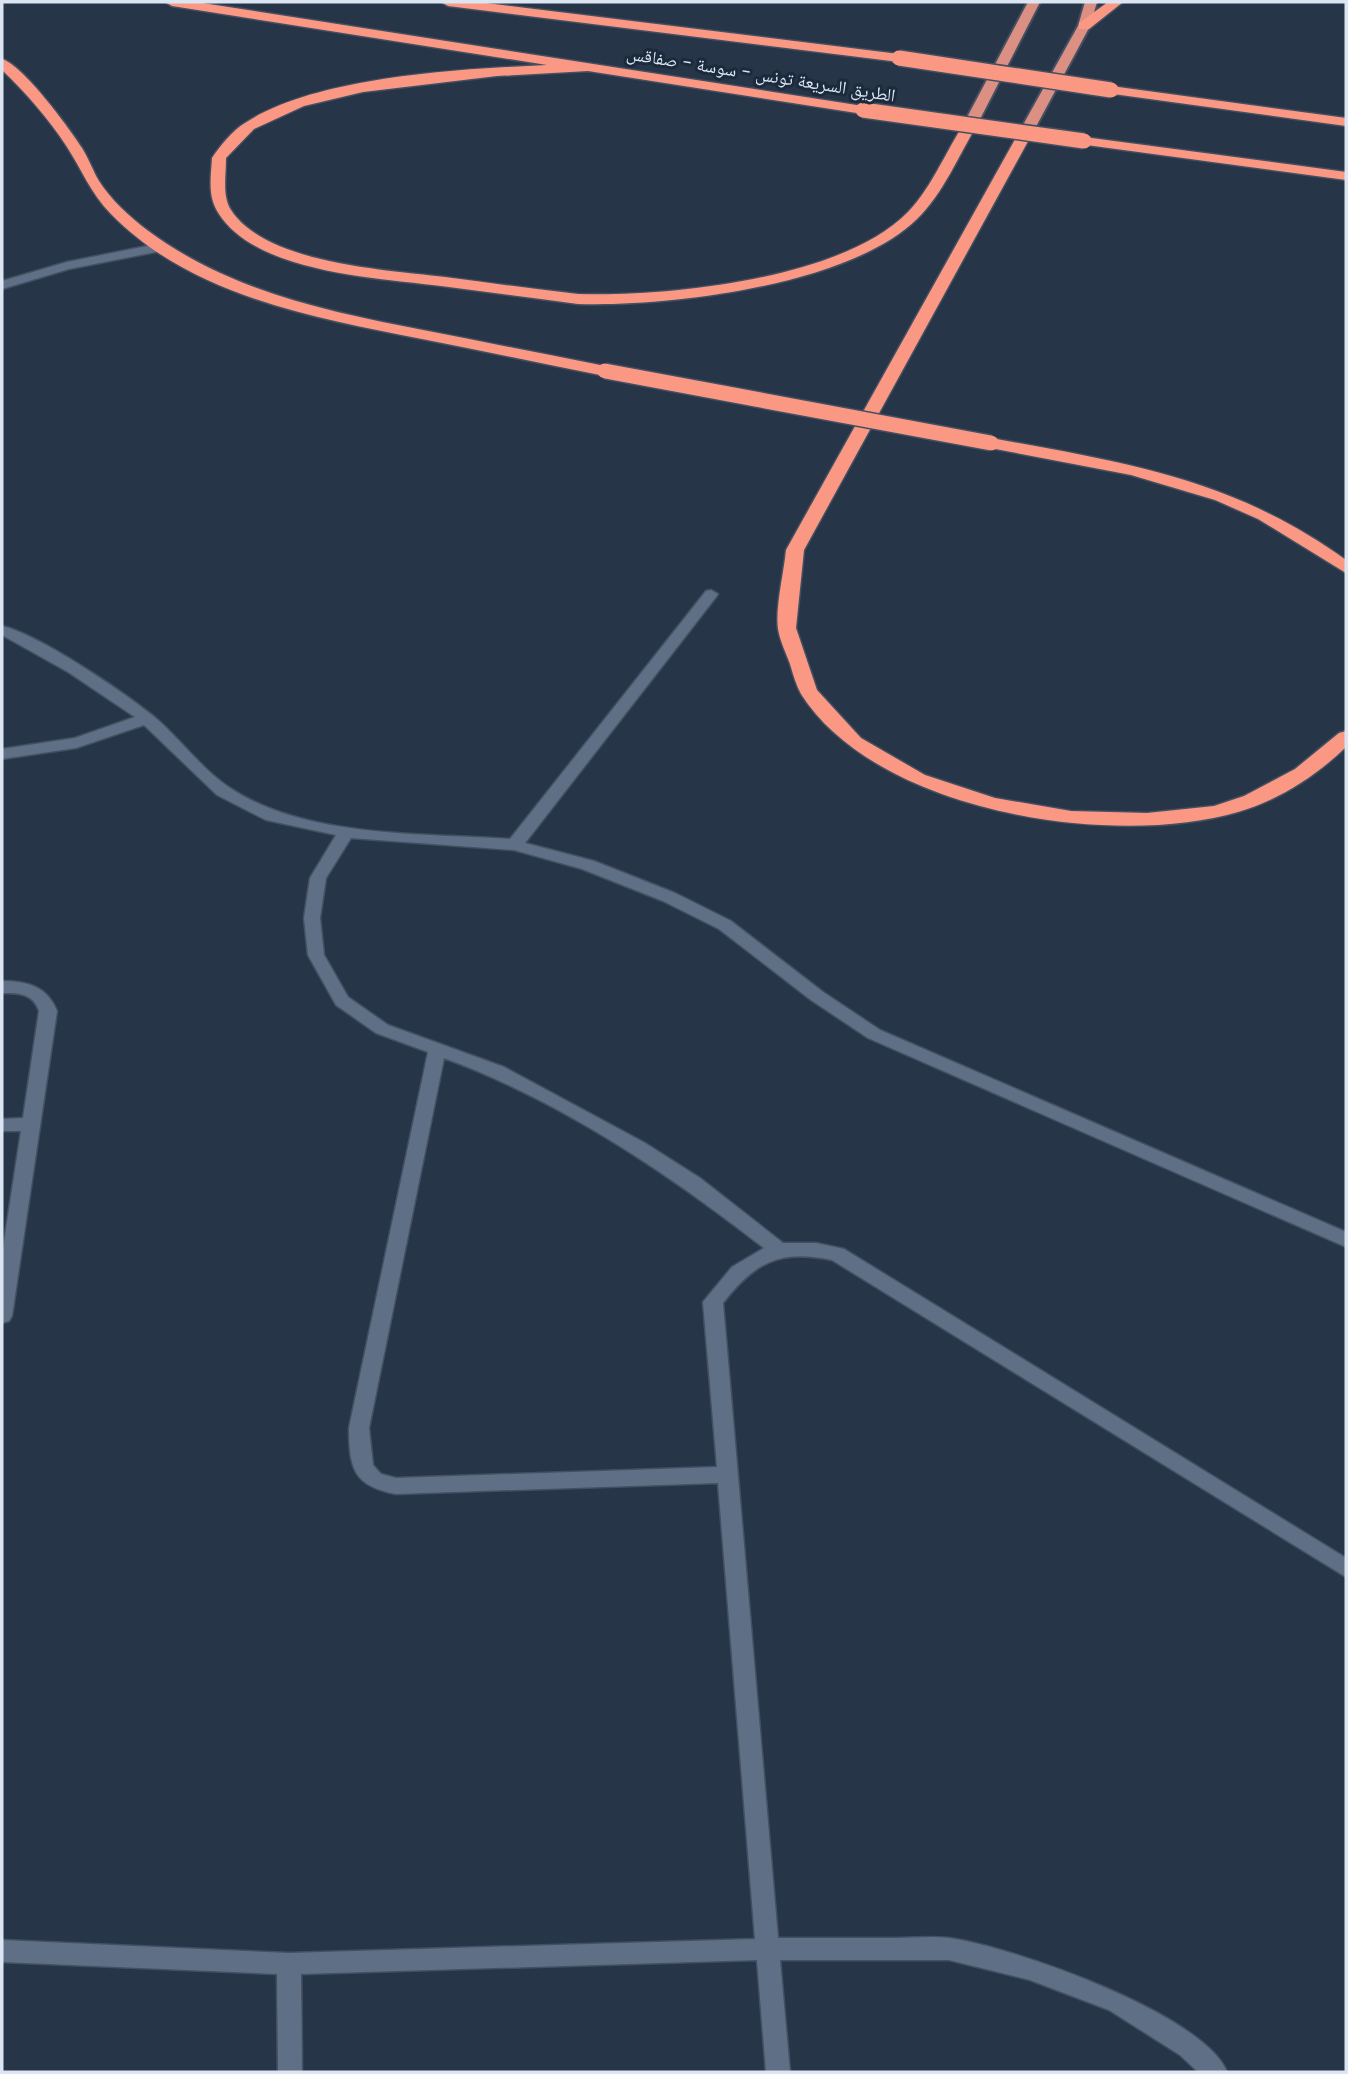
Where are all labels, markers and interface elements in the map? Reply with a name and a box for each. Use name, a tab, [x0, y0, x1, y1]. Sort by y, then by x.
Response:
street label: الطريق السريعة تونس - سوسة - صفاقس	[625, 40, 897, 108]

